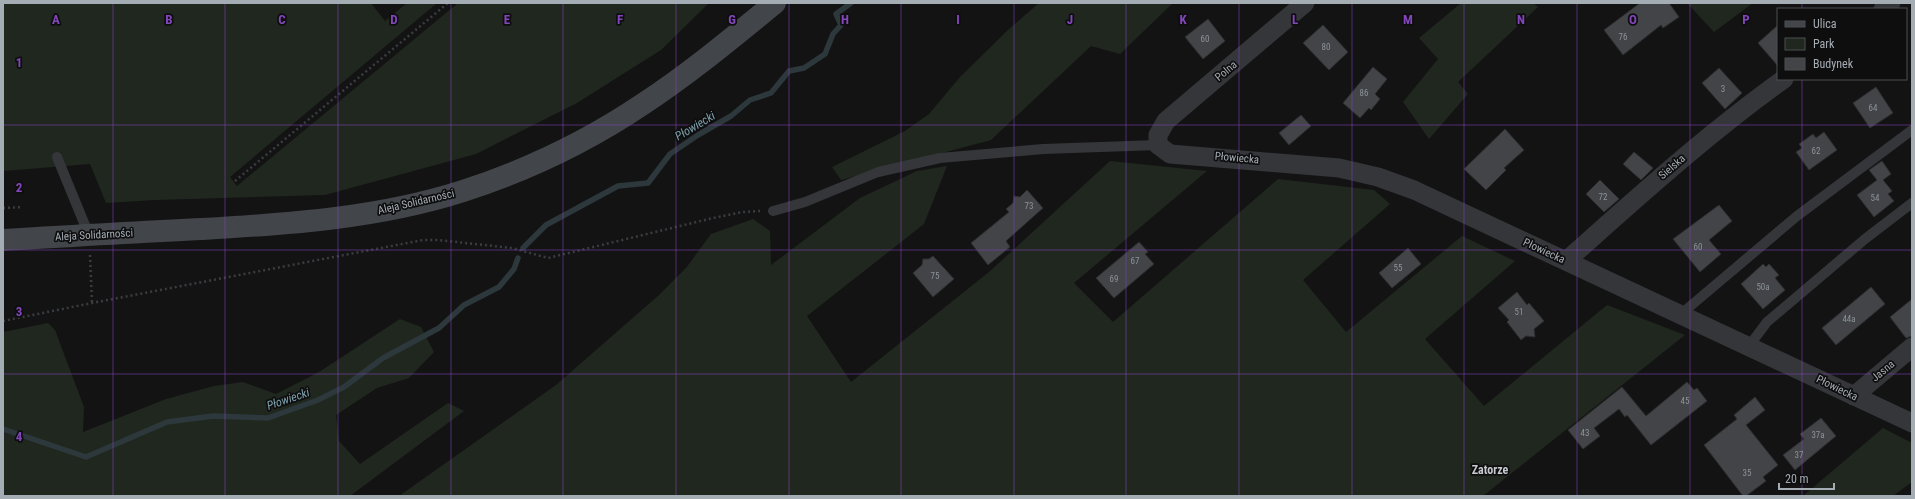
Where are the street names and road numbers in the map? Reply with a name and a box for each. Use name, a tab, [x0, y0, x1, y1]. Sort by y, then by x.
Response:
street label: Polna	[1212, 58, 1240, 84]
street label: Płowiecka	[1214, 150, 1260, 166]
street label: Sielska	[1656, 152, 1688, 182]
street label: Aleja Solidarności	[376, 187, 456, 217]
street label: Aleja Solidarności	[55, 226, 133, 244]
street label: Płowiecka	[1521, 236, 1567, 266]
street label: Jasna	[1869, 358, 1897, 384]
street label: Płowiecka	[1814, 372, 1860, 404]

